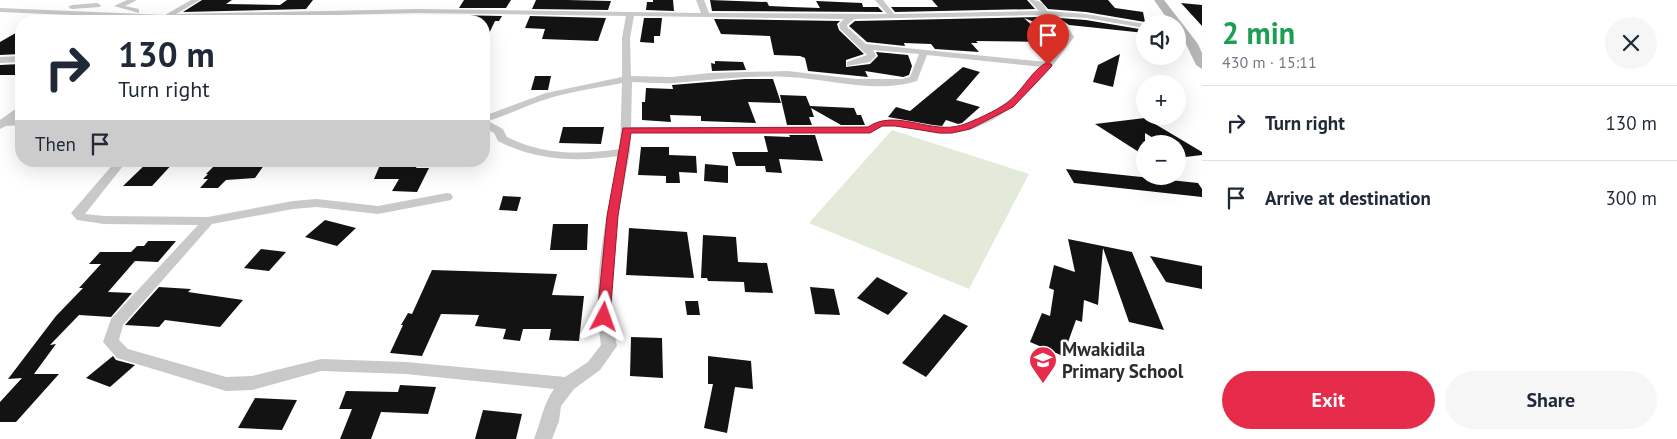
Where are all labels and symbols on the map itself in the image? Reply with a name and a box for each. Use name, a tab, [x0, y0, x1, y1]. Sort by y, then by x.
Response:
pin	[1027, 14, 1069, 65]
position arrow	[577, 290, 629, 342]
place label: Mwakidila Primary School	[1062, 337, 1184, 383]
school or university icon: Mwakidila Primary School	[1028, 345, 1058, 384]

